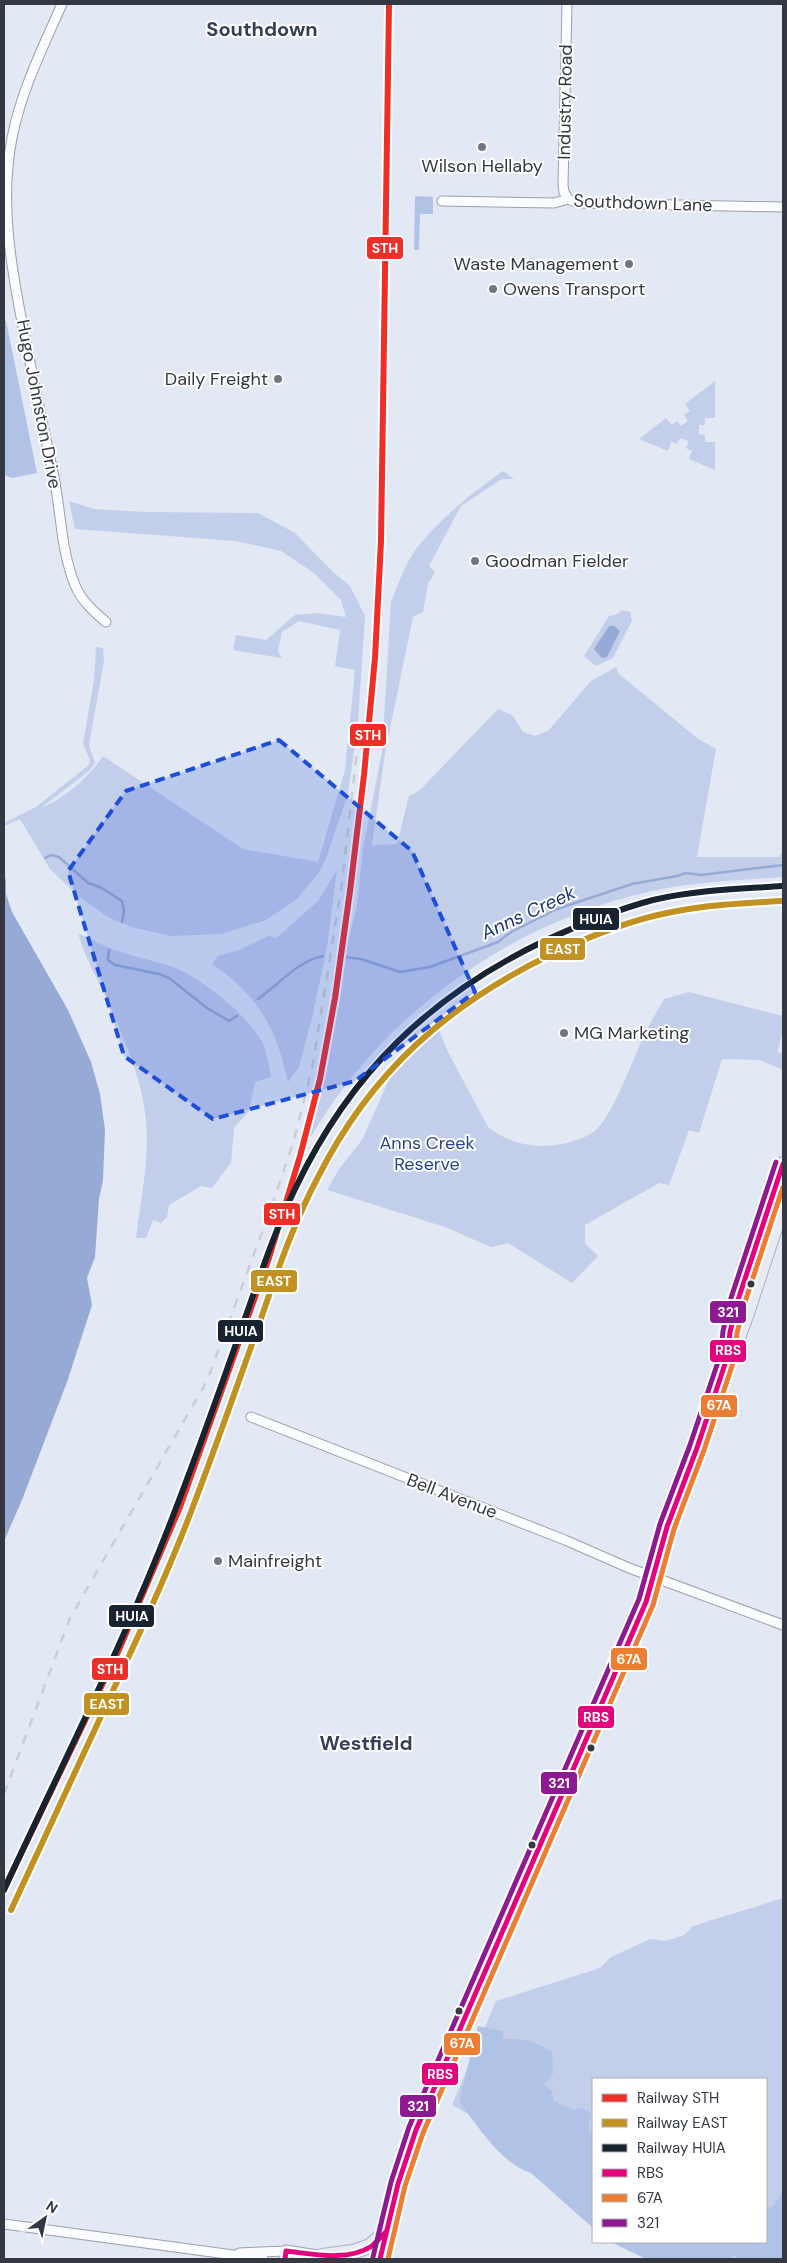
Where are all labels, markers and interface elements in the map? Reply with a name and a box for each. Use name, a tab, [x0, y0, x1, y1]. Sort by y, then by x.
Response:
district label: Southdown	[206, 16, 318, 42]
street label: Industry Road	[552, 44, 578, 160]
marker: Wilson Hellaby	[476, 141, 488, 153]
place label: Wilson Hellaby	[421, 154, 543, 178]
street label: Southdown Lane	[573, 189, 713, 217]
line badge: STH	[366, 236, 404, 260]
text: STH	[372, 239, 398, 257]
place label: Waste Management	[454, 252, 619, 276]
marker: Waste Management	[623, 258, 635, 270]
place label: Owens Transport	[503, 277, 645, 301]
marker: Owens Transport	[487, 283, 499, 295]
street label: Hugo Johnston Drive	[11, 317, 67, 491]
place label: Daily Freight	[165, 367, 268, 391]
marker: Daily Freight	[272, 373, 284, 385]
place label: Goodman Fielder	[485, 549, 629, 573]
marker: Goodman Fielder	[469, 555, 481, 567]
line badge: STH	[349, 723, 387, 747]
text: STH	[355, 726, 381, 744]
water label: Anns Creek	[476, 880, 580, 946]
line badge: HUIA	[572, 907, 620, 931]
text: HUIA	[579, 910, 613, 928]
line badge: EAST	[539, 937, 586, 961]
text: EAST	[546, 940, 580, 958]
place label: MG Marketing	[574, 1021, 689, 1045]
marker: MG Marketing	[558, 1027, 570, 1039]
park label: Anns Creek Reserve	[379, 1131, 475, 1176]
line badge: STH	[263, 1202, 301, 1226]
text: STH	[269, 1205, 295, 1223]
line badge: EAST	[250, 1269, 298, 1293]
text: EAST	[257, 1272, 291, 1290]
unlabelled marker	[746, 1279, 756, 1289]
line badge: 321	[709, 1300, 747, 1324]
text: 321	[717, 1303, 739, 1321]
line badge: HUIA	[217, 1319, 264, 1343]
text: HUIA	[224, 1322, 258, 1340]
line badge: RBS	[709, 1339, 747, 1363]
text: RBS	[715, 1341, 741, 1359]
line badge: 67A	[700, 1394, 738, 1418]
text: 67A	[706, 1396, 732, 1414]
street label: Bell Avenue	[403, 1468, 501, 1524]
place label: Mainfreight	[228, 1549, 322, 1573]
marker: Mainfreight	[212, 1555, 224, 1567]
line badge: HUIA	[108, 1604, 155, 1628]
text: HUIA	[115, 1607, 149, 1625]
line badge: 67A	[610, 1647, 648, 1671]
text: 67A	[616, 1650, 642, 1668]
line badge: STH	[91, 1657, 129, 1681]
text: STH	[97, 1660, 123, 1678]
line badge: EAST	[83, 1692, 130, 1716]
text: EAST	[90, 1695, 124, 1713]
line badge: RBS	[577, 1705, 615, 1729]
text: RBS	[583, 1708, 609, 1726]
district label: Westfield	[319, 1730, 413, 1756]
unlabelled marker	[586, 1743, 596, 1753]
line badge: 321	[540, 1771, 578, 1795]
text: 321	[548, 1774, 570, 1792]
unlabelled marker	[527, 1840, 537, 1850]
unlabelled marker	[454, 2006, 464, 2016]
line badge: 67A	[443, 2032, 481, 2056]
text: 67A	[449, 2034, 475, 2052]
line badge: RBS	[421, 2062, 459, 2086]
text: RBS	[427, 2065, 453, 2083]
legend	[592, 2078, 767, 2243]
text: Railway STH	[637, 2088, 719, 2108]
line badge: 321	[399, 2094, 437, 2118]
text: 321	[407, 2097, 429, 2115]
text: Railway EAST	[637, 2113, 728, 2133]
text: Railway HUIA	[637, 2138, 726, 2158]
text: RBS	[637, 2163, 664, 2183]
text: 67A	[637, 2188, 663, 2208]
north arrow	[20, 2193, 70, 2243]
text: N	[43, 2197, 61, 2217]
text: 321	[637, 2213, 659, 2233]

